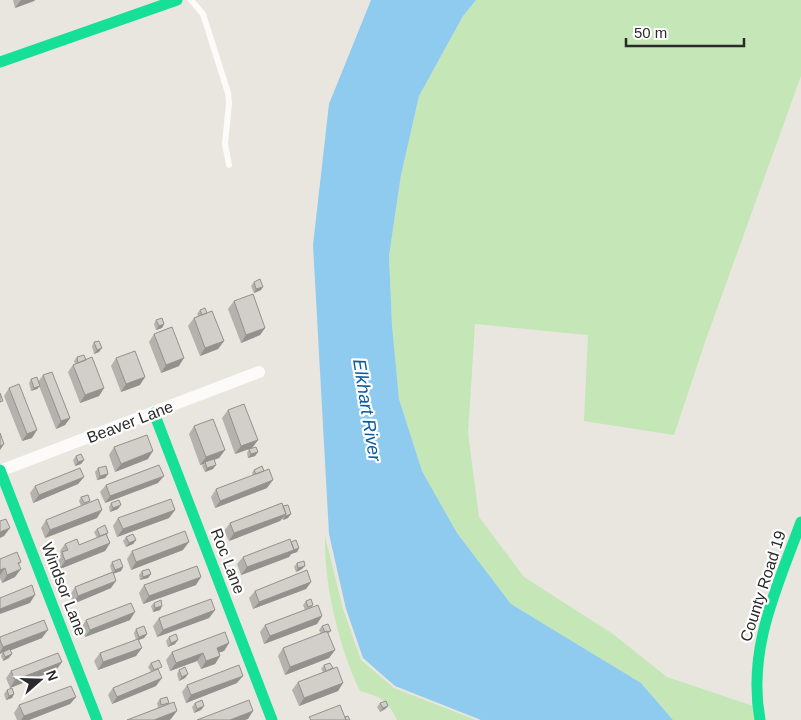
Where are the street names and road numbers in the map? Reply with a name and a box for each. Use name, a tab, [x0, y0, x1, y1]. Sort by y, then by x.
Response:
street label: Beaver Lane	[85, 398, 175, 446]
street label: Roc Lane	[208, 526, 248, 596]
street label: County Road 19	[737, 528, 789, 644]
street label: Windsor Lane	[38, 540, 90, 638]

